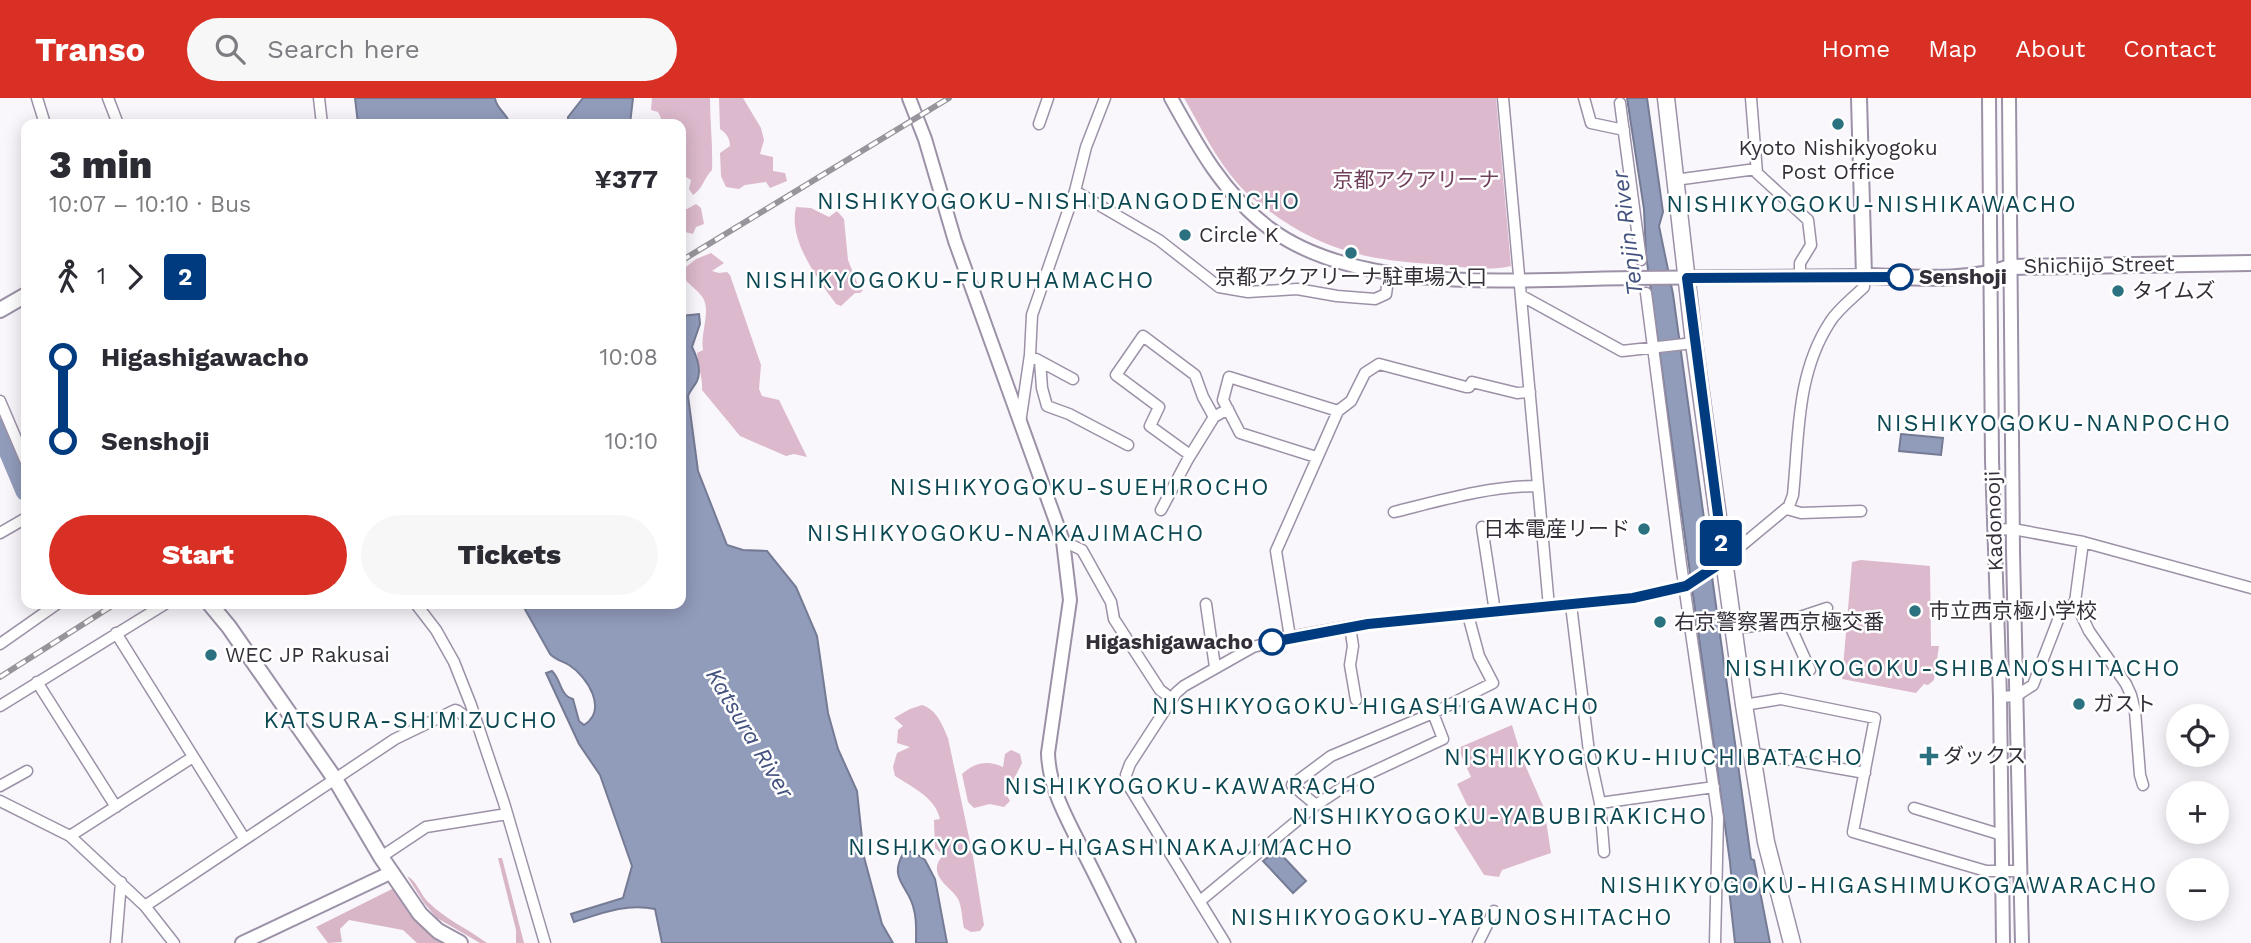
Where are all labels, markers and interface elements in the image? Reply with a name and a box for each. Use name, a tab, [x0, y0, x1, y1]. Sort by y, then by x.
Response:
search box	[187, 18, 677, 81]
text: Transo	[35, 30, 145, 69]
icon: search	[211, 30, 249, 68]
text: Search here	[267, 34, 420, 64]
text: Home	[1822, 35, 1890, 63]
text: Map	[1928, 35, 1977, 63]
text: About	[2015, 35, 2085, 63]
text: Contact	[2123, 35, 2216, 63]
marker: Kyoto Nishikyogoku Post Office	[1830, 116, 1846, 132]
place label: Kyoto Nishikyogoku Post Office	[1738, 135, 1938, 184]
text: 3 min	[49, 143, 152, 187]
text: ¥377	[594, 164, 658, 194]
park label: 京都アクアリーナ	[1333, 167, 1499, 192]
water label: Tenjin River	[1606, 168, 1649, 297]
district label: NISHIKYOGOKU-NISHIDANGODENCHO	[817, 188, 1301, 215]
text: 10:07 – 10:10 · Bus	[49, 191, 251, 218]
district label: NISHIKYOGOKU-NISHIKAWACHO	[1666, 191, 2078, 218]
place label: Circle K	[1199, 222, 1279, 247]
marker: Circle K	[1177, 227, 1193, 243]
marker: 京都アクアリーナ駐車場入口	[1343, 245, 1359, 261]
street label: Shichijō Street	[2023, 251, 2175, 278]
icon: walk	[49, 258, 87, 296]
icon: forward	[116, 258, 154, 296]
text: 1	[97, 263, 106, 290]
text: 2	[178, 263, 192, 291]
place label: 京都アクアリーナ駐車場入口	[1215, 264, 1487, 289]
marker: Senshoji	[1887, 264, 1913, 290]
place label: Senshoji	[1919, 264, 2007, 289]
district label: NISHIKYOGOKU-FURUHAMACHO	[745, 267, 1155, 294]
place label: タイムズ	[2132, 278, 2216, 303]
marker: タイムズ	[2110, 283, 2126, 299]
text: Higashigawacho	[101, 342, 309, 372]
text: 10:08	[599, 344, 658, 371]
district label: NISHIKYOGOKU-NANPOCHO	[1876, 410, 2232, 437]
text: Senshoji	[101, 426, 210, 456]
text: 10:10	[605, 428, 658, 455]
street label: Kadonooji	[1979, 470, 2008, 572]
district label: NISHIKYOGOKU-SUEHIROCHO	[889, 474, 1271, 501]
button: Start	[49, 515, 347, 595]
button: Tickets	[361, 515, 658, 595]
place label: 日本電産リード	[1483, 516, 1630, 541]
district label: NISHIKYOGOKU-NAKAJIMACHO	[807, 520, 1205, 547]
line badge: 2	[1698, 520, 1744, 566]
marker: 日本電産リード	[1636, 521, 1652, 537]
text: 2	[1714, 529, 1728, 557]
place label: 市立西京極小学校	[1929, 598, 2097, 623]
marker: 市立西京極小学校	[1907, 603, 1923, 619]
place label: 右京警察署西京極交番	[1674, 609, 1884, 634]
marker: 右京警察署西京極交番	[1652, 614, 1668, 630]
place label: Higashigawacho	[1085, 629, 1253, 654]
marker: Higashigawacho	[1259, 629, 1285, 655]
place label: WEC JP Rakusai	[225, 642, 390, 667]
marker: WEC JP Rakusai	[203, 647, 219, 663]
district label: NISHIKYOGOKU-SHIBANOSHITACHO	[1725, 655, 2181, 682]
water label: Katsura River	[700, 663, 800, 804]
place label: ガスト	[2093, 691, 2156, 716]
district label: NISHIKYOGOKU-HIGASHIGAWACHO	[1152, 693, 1600, 720]
marker: ガスト	[2071, 696, 2087, 712]
map controls	[2166, 704, 2229, 921]
button: locate	[2166, 704, 2229, 767]
district label: KATSURA-SHIMIZUCHO	[263, 707, 559, 734]
place label: ダックス	[1943, 743, 2026, 768]
district label: NISHIKYOGOKU-HIUCHIBATACHO	[1444, 744, 1864, 771]
marker: ダックス	[1921, 748, 1937, 764]
district label: NISHIKYOGOKU-KAWARACHO	[1004, 773, 1378, 800]
button: +	[2166, 781, 2229, 844]
district label: NISHIKYOGOKU-YABUBIRAKICHO	[1292, 803, 1708, 830]
district label: NISHIKYOGOKU-HIGASHINAKAJIMACHO	[848, 834, 1354, 861]
button: −	[2166, 858, 2229, 921]
district label: NISHIKYOGOKU-HIGASHIMUKOGAWARACHO	[1600, 872, 2158, 899]
district label: NISHIKYOGOKU-YABUNOSHITACHO	[1230, 904, 1674, 931]

